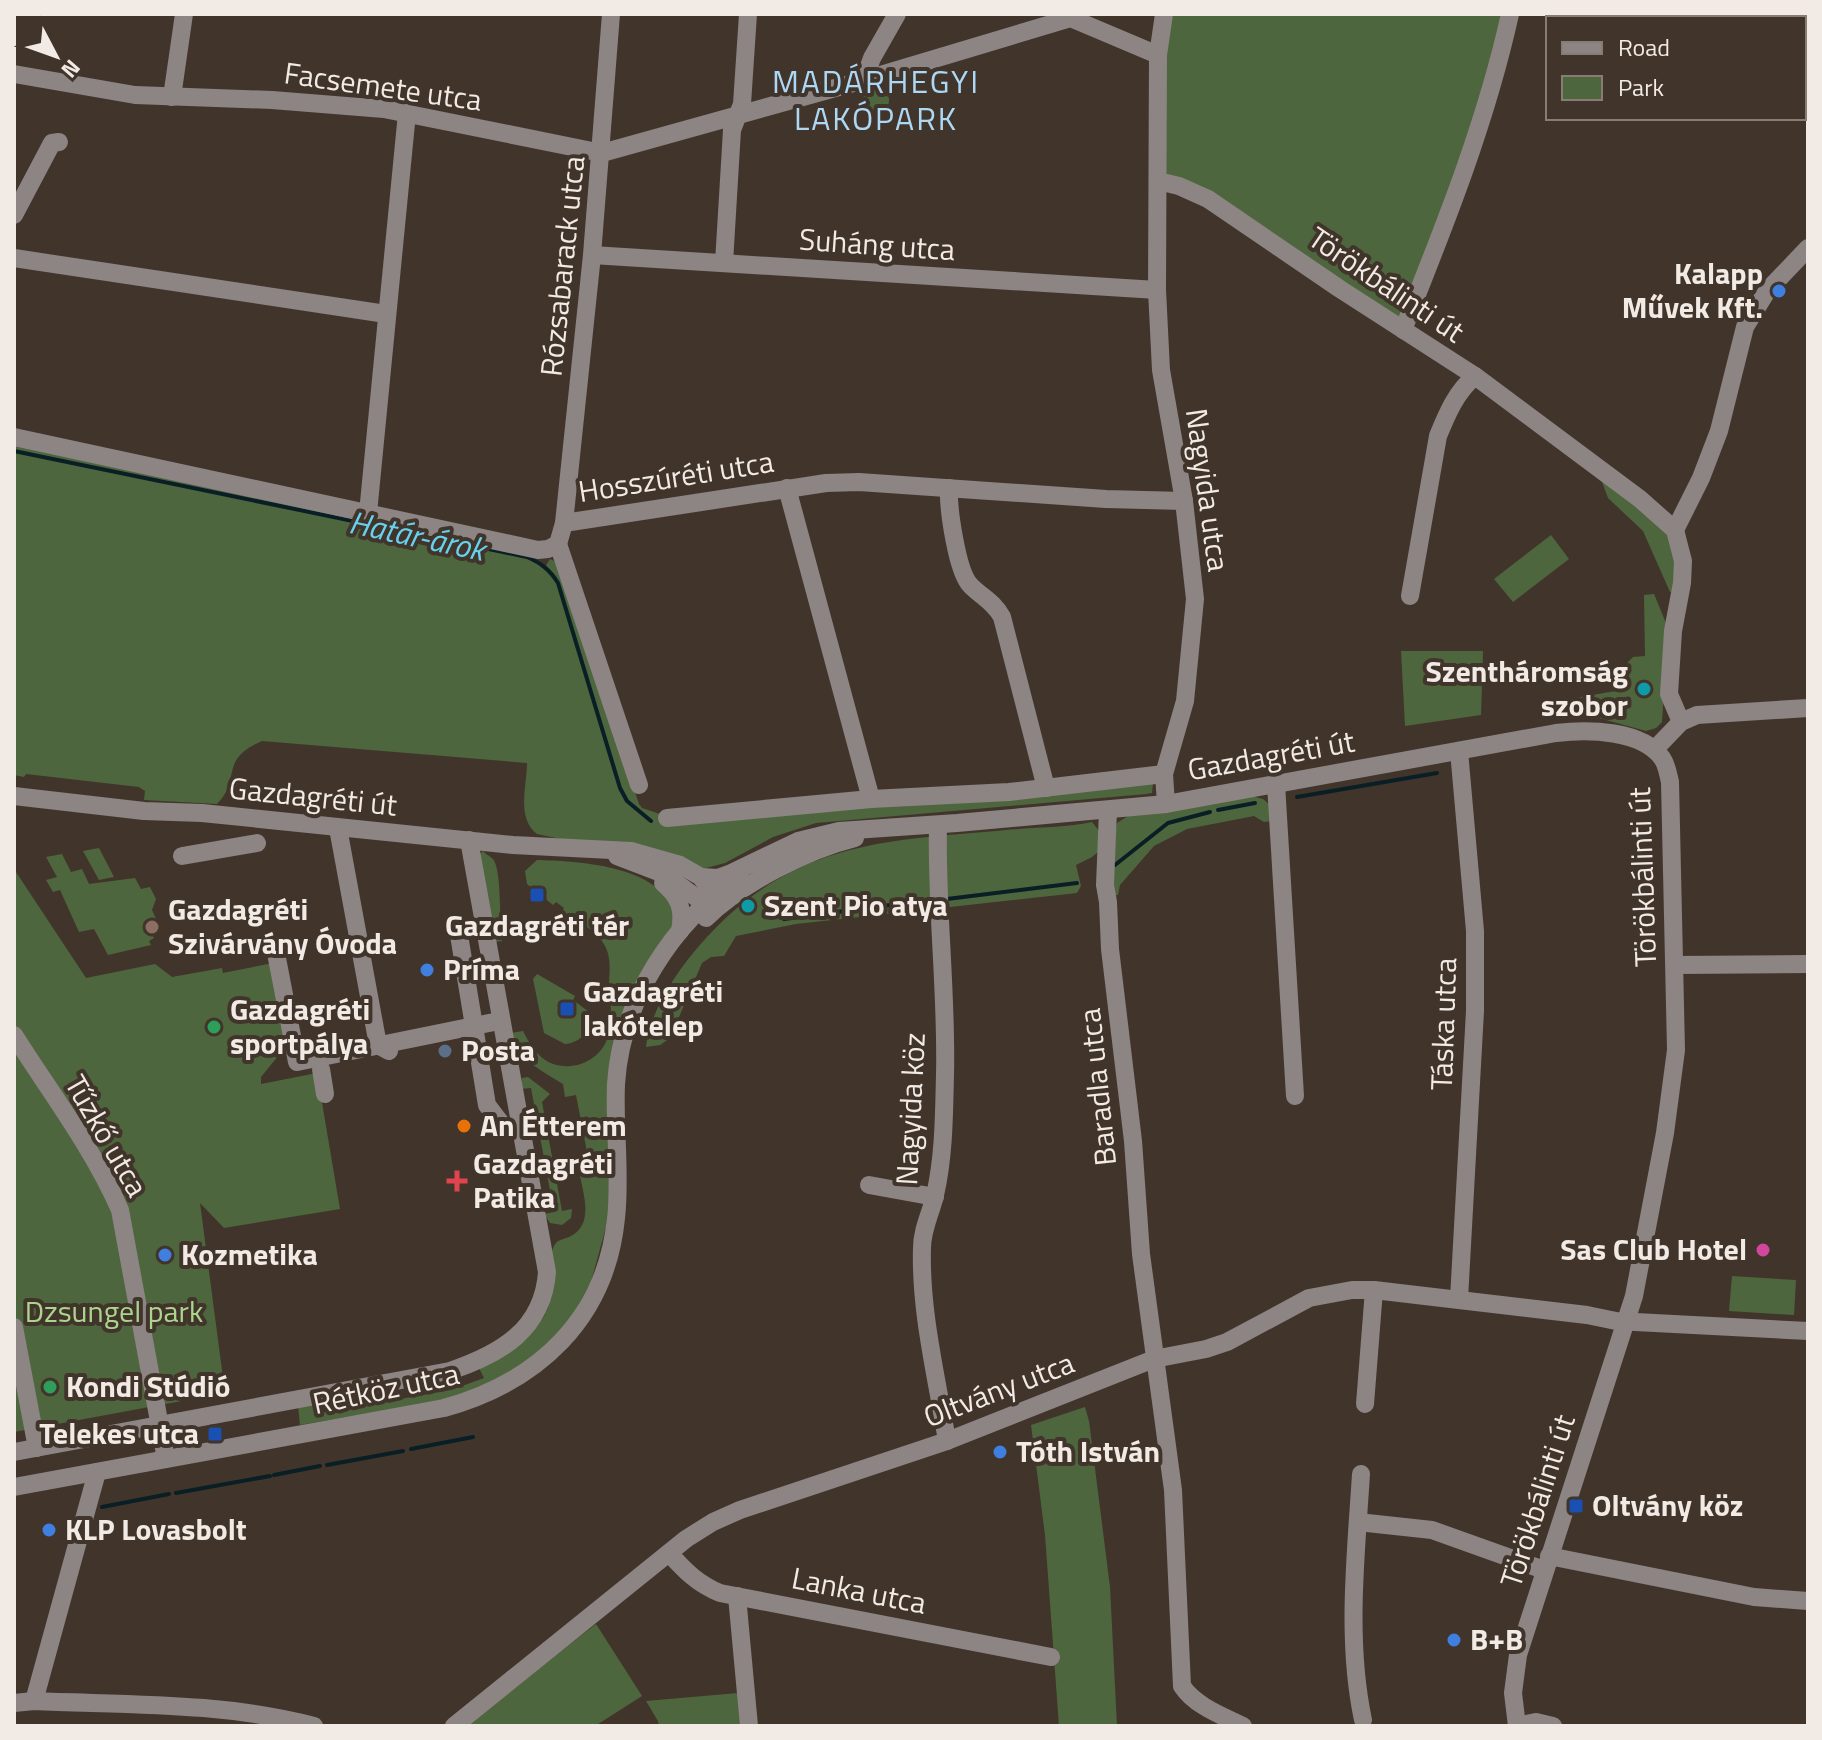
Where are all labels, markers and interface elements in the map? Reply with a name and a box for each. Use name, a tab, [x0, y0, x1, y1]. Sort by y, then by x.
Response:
north arrow	[16, 16, 96, 96]
legend	[1546, 16, 1806, 120]
text: Road	[1618, 29, 1670, 65]
street label: Facsemete utca	[281, 49, 485, 123]
text: N	[53, 52, 89, 86]
district label: MADÁRHEGYI LAKÓPARK	[772, 57, 980, 142]
text: Park	[1618, 69, 1664, 105]
street label: Rózsabarack utca	[528, 153, 596, 378]
street label: Törökbálinti út	[1299, 215, 1474, 354]
street label: Suháng utca	[798, 216, 956, 272]
place label: Kalapp Művek Kft.	[1622, 250, 1763, 330]
marker: Kalapp Művek Kft.	[1770, 282, 1788, 300]
street label: Nagyida utca	[1174, 406, 1242, 574]
street label: Hosszúréti utca	[575, 438, 777, 514]
water label: Határ-árok	[345, 497, 493, 574]
place label: Szentháromság szobor	[1426, 648, 1628, 728]
marker: Szentháromság szobor	[1635, 680, 1653, 698]
street label: Gazdagréti út	[1184, 718, 1358, 792]
street label: Gazdagréti út	[227, 764, 400, 828]
street label: Törökbálinti út	[1616, 786, 1668, 968]
place label: Szent Pio atya	[764, 882, 948, 928]
place label: Gazdagréti Szivárvány Óvoda	[168, 886, 397, 966]
marker: Gazdagréti tér	[528, 886, 546, 904]
marker: Szent Pio atya	[739, 897, 757, 915]
place label: Gazdagréti tér	[445, 902, 629, 948]
marker: Gazdagréti Szivárvány Óvoda	[143, 918, 161, 936]
place label: Príma	[443, 946, 520, 992]
street label: Táska utca	[1418, 957, 1468, 1091]
marker: Príma	[418, 961, 436, 979]
place label: Gazdagréti lakótelep	[583, 968, 723, 1048]
place label: Gazdagréti sportpálya	[230, 986, 370, 1066]
marker: Gazdagréti lakótelep	[558, 1000, 576, 1018]
street label: Baradla utca	[1066, 1006, 1128, 1168]
marker: Gazdagréti sportpálya	[205, 1018, 223, 1036]
place label: Posta	[461, 1027, 535, 1073]
street label: Nagyida köz	[883, 1032, 937, 1186]
marker: Posta	[436, 1042, 454, 1060]
street label: Tűzkő utca	[54, 1066, 160, 1205]
place label: An Étterem	[480, 1102, 627, 1148]
marker: An Étterem	[455, 1117, 473, 1135]
place label: Gazdagréti Patika	[473, 1140, 613, 1220]
marker: Gazdagréti Patika	[448, 1172, 466, 1190]
place label: Sas Club Hotel	[1560, 1226, 1747, 1272]
place label: Kozmetika	[181, 1231, 318, 1277]
marker: Sas Club Hotel	[1754, 1241, 1772, 1259]
marker: Kozmetika	[156, 1246, 174, 1264]
park label: Dzsungel park	[25, 1288, 203, 1334]
street label: Oltvány utca	[917, 1339, 1081, 1439]
street label: Rétköz utca	[308, 1350, 463, 1426]
place label: Kondi Stúdió	[66, 1363, 231, 1409]
marker: Kondi Stúdió	[41, 1378, 59, 1396]
street label: Törökbálinti út	[1487, 1408, 1587, 1593]
place label: Telekes utca	[39, 1410, 199, 1456]
marker: Telekes utca	[206, 1425, 224, 1443]
place label: Tóth István	[1016, 1428, 1160, 1474]
marker: Tóth István	[991, 1443, 1009, 1461]
place label: Oltvány köz	[1592, 1482, 1743, 1528]
marker: Oltvány köz	[1567, 1497, 1585, 1515]
place label: KLP Lovasbolt	[65, 1506, 247, 1552]
marker: KLP Lovasbolt	[40, 1521, 58, 1539]
street label: Lanka utca	[788, 1554, 930, 1626]
place label: B+B	[1470, 1616, 1523, 1662]
marker: B+B	[1445, 1631, 1463, 1649]

